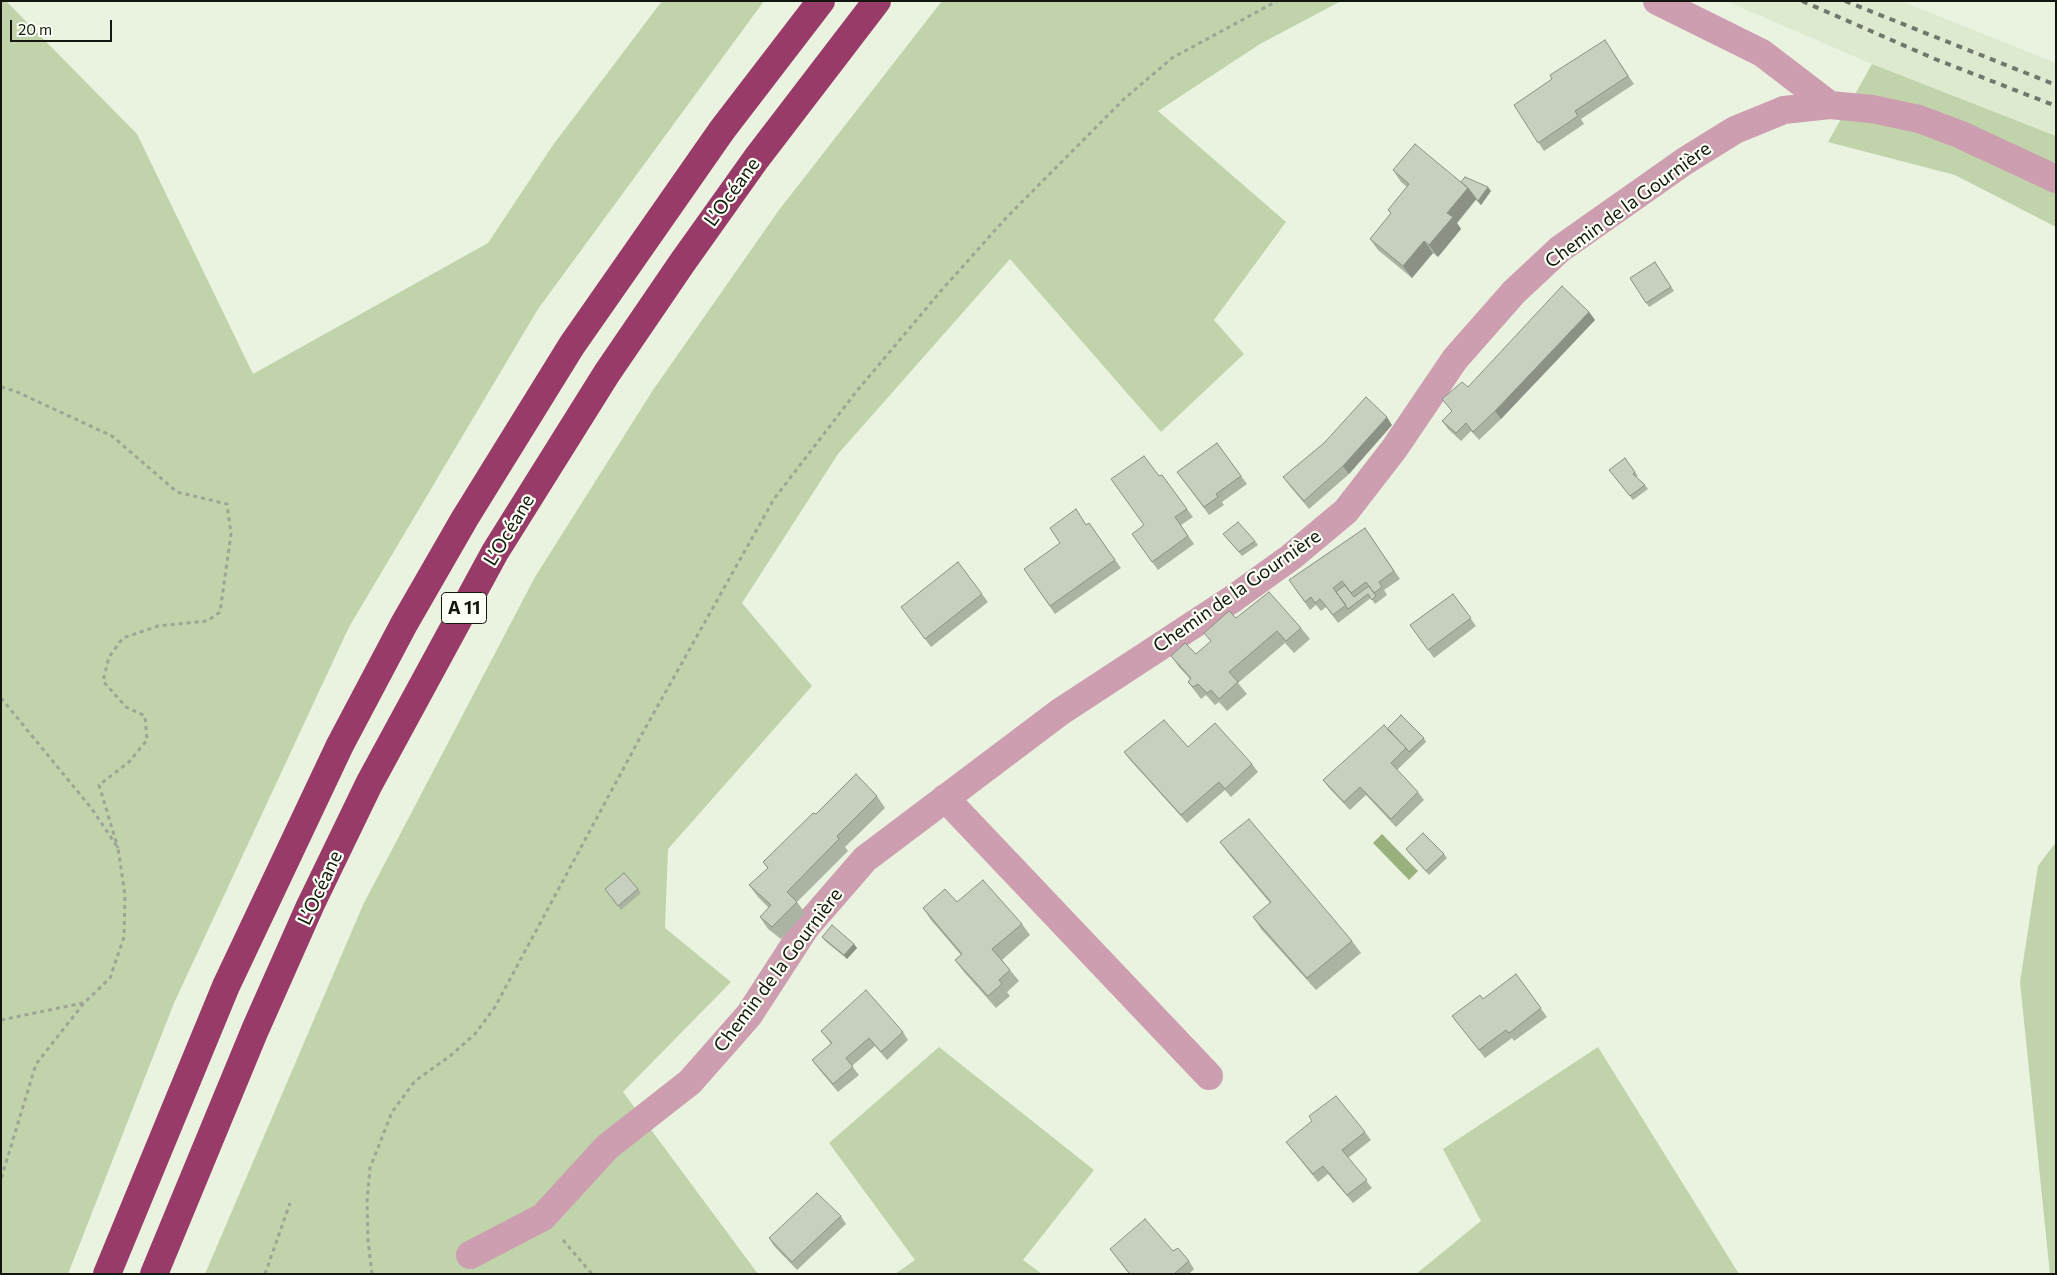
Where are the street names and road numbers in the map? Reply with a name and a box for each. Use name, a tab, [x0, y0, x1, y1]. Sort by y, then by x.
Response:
street label: Chemin de la Gournière	[1541, 137, 1715, 273]
street label: L’Océane	[700, 153, 764, 231]
street label: L’Océane	[479, 490, 539, 570]
street label: Chemin de la Gournière	[1149, 524, 1325, 658]
road number: A 11	[442, 592, 486, 624]
street label: L’Océane	[293, 847, 347, 929]
street label: Chemin de la Gournière	[709, 883, 847, 1057]

